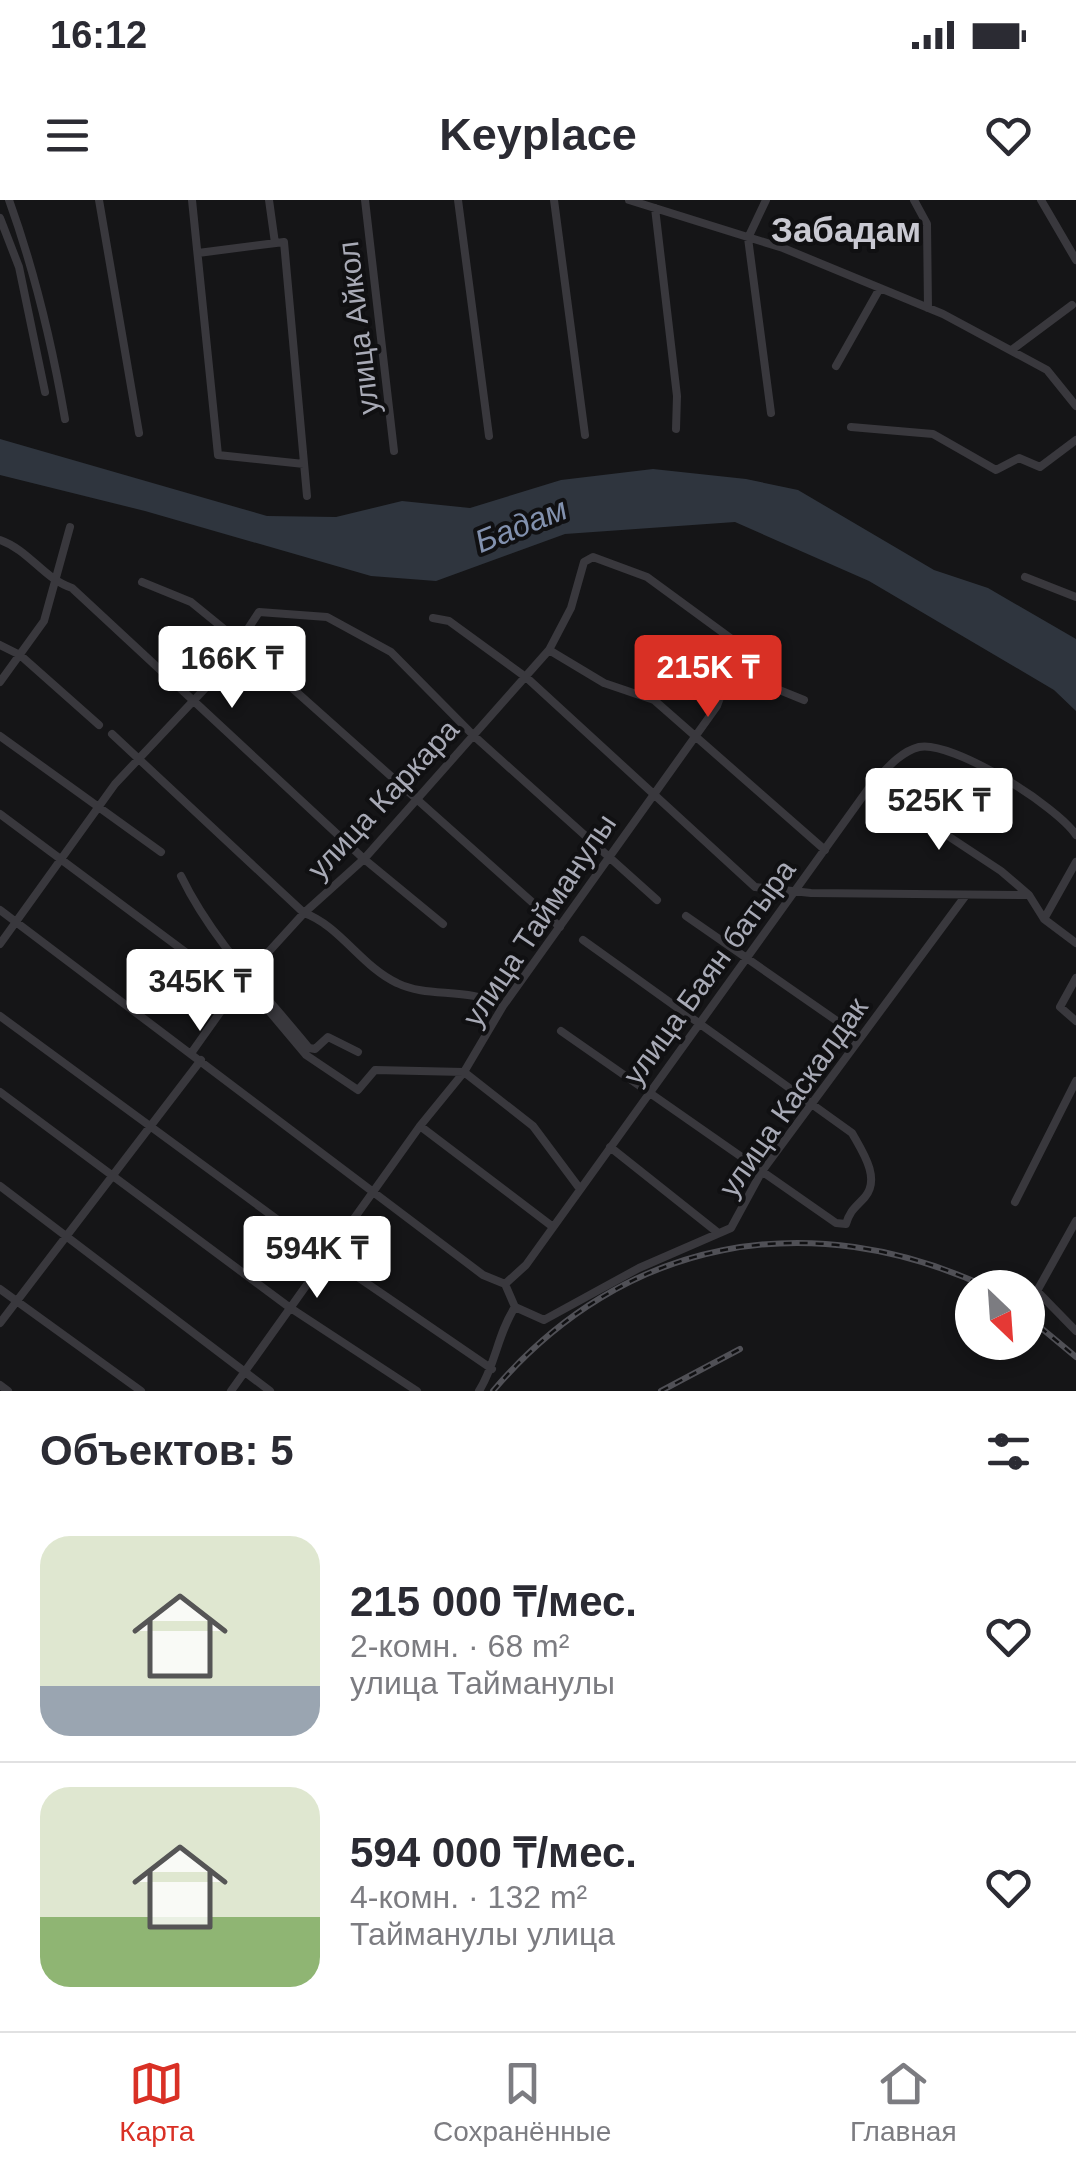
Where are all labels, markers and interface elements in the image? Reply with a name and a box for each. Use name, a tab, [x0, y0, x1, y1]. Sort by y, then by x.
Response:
text: 16:12	[50, 14, 147, 56]
icon: menu	[40, 108, 95, 163]
icon: heart	[981, 108, 1036, 163]
text: Keyplace	[439, 109, 637, 160]
district label: Забадам	[771, 210, 921, 249]
street label: улица Айкол	[331, 239, 385, 417]
water label: Бадам	[470, 490, 572, 560]
pin: 166K ₸	[151, 626, 313, 711]
pin: 215K ₸	[627, 635, 789, 720]
text: 166K ₸	[181, 640, 283, 676]
text: 215K ₸	[657, 649, 759, 685]
street label: улица Каркара	[301, 712, 465, 885]
pin: 525K ₸	[858, 768, 1020, 853]
text: 525K ₸	[888, 782, 990, 818]
street label: улица Тайманулы	[456, 808, 622, 1032]
street label: улица Баян батыра	[616, 853, 802, 1091]
pin: 345K ₸	[119, 949, 281, 1034]
text: 345K ₸	[149, 963, 251, 999]
street label: улица Каскалдак	[712, 990, 874, 1203]
pin: 594K ₸	[236, 1216, 398, 1301]
text: 594K ₸	[266, 1230, 368, 1266]
north arrow	[955, 1270, 1045, 1360]
map controls	[955, 1270, 1045, 1360]
icon: filters	[981, 1424, 1036, 1479]
text: Объектов: 5	[40, 1427, 294, 1474]
icon: home	[120, 1576, 240, 1696]
text: 215 000 ₸/мес.	[350, 1578, 637, 1625]
icon: heart	[981, 1609, 1036, 1664]
text: 2-комн. · 68 m²	[350, 1628, 569, 1664]
text: улица Тайманулы	[350, 1665, 615, 1701]
icon: home	[120, 1827, 240, 1947]
text: 594 000 ₸/мес.	[350, 1829, 637, 1876]
icon: heart	[981, 1860, 1036, 1915]
text: 4-комн. · 132 m²	[350, 1879, 587, 1915]
text: Тайманулы улица	[350, 1916, 615, 1952]
tab: Карта	[119, 2056, 194, 2148]
tab: Сохранённые	[433, 2056, 611, 2148]
tab: Главная	[850, 2056, 957, 2148]

